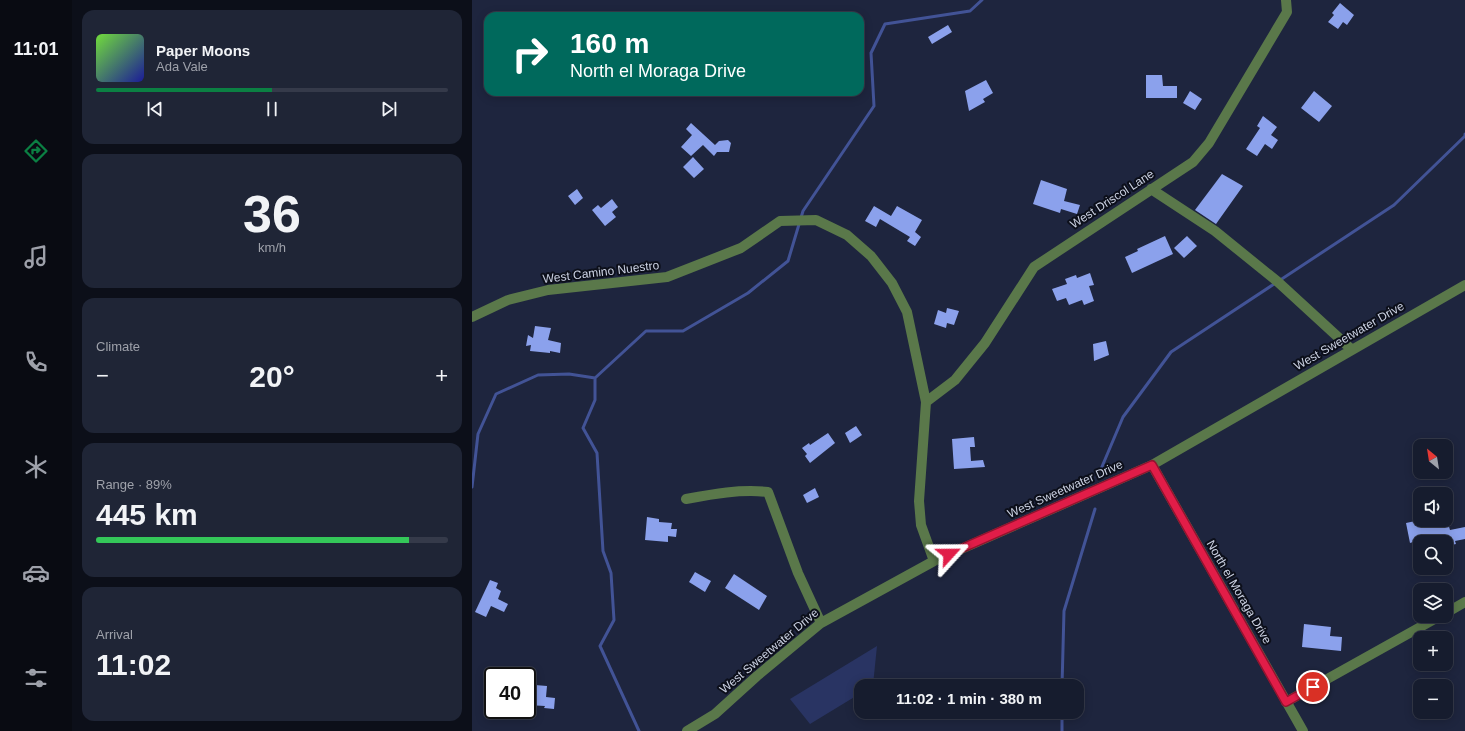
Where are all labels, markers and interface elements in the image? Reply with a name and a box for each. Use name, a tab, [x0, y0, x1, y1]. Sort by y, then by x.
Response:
icon: right	[504, 28, 556, 80]
text: 160 m	[570, 28, 649, 59]
text: 11:01	[13, 39, 59, 59]
text: Paper Moons	[156, 42, 250, 59]
text: Ada Vale	[156, 59, 208, 74]
text: North el Moraga Drive	[570, 61, 746, 81]
icon: previous	[144, 98, 166, 120]
icon: pause	[261, 98, 283, 120]
icon: next	[378, 98, 400, 120]
icon: directions	[22, 137, 50, 165]
street label: West Driscol Lane	[1067, 166, 1157, 231]
text: 36	[243, 185, 301, 243]
text: km/h	[258, 240, 286, 255]
icon: music	[22, 243, 50, 271]
street label: West Camino Nuestro	[542, 258, 660, 286]
street label: West Sweetwater Drive	[1292, 299, 1407, 373]
text: Climate	[96, 339, 140, 354]
icon: phone	[22, 348, 50, 376]
text: 20°	[249, 360, 295, 393]
text: −	[96, 363, 109, 388]
text: +	[435, 363, 448, 388]
north arrow	[1413, 439, 1453, 479]
map controls	[1413, 439, 1453, 719]
icon: climate	[22, 453, 50, 481]
street label: West Sweetwater Drive	[1005, 457, 1125, 521]
text: Range · 89%	[96, 477, 172, 492]
button: sound	[1413, 487, 1453, 527]
text: 445 km	[96, 498, 198, 531]
position arrow	[928, 533, 970, 575]
button: search	[1413, 535, 1453, 575]
street label: North el Moraga Drive	[1204, 538, 1275, 647]
icon: car	[22, 559, 50, 587]
button: layers	[1413, 583, 1453, 623]
street label: West Sweetwater Drive	[717, 605, 821, 696]
text: Arrival	[96, 627, 133, 642]
button: +	[1413, 631, 1453, 671]
text: 11:02	[96, 648, 171, 681]
icon: filters	[22, 664, 50, 692]
speed limit sign: 40	[484, 667, 536, 719]
pin	[1296, 670, 1330, 704]
icon: arrive	[1302, 676, 1324, 698]
button: −	[1413, 679, 1453, 719]
text: 11:02 · 1 min · 380 m	[896, 690, 1042, 707]

